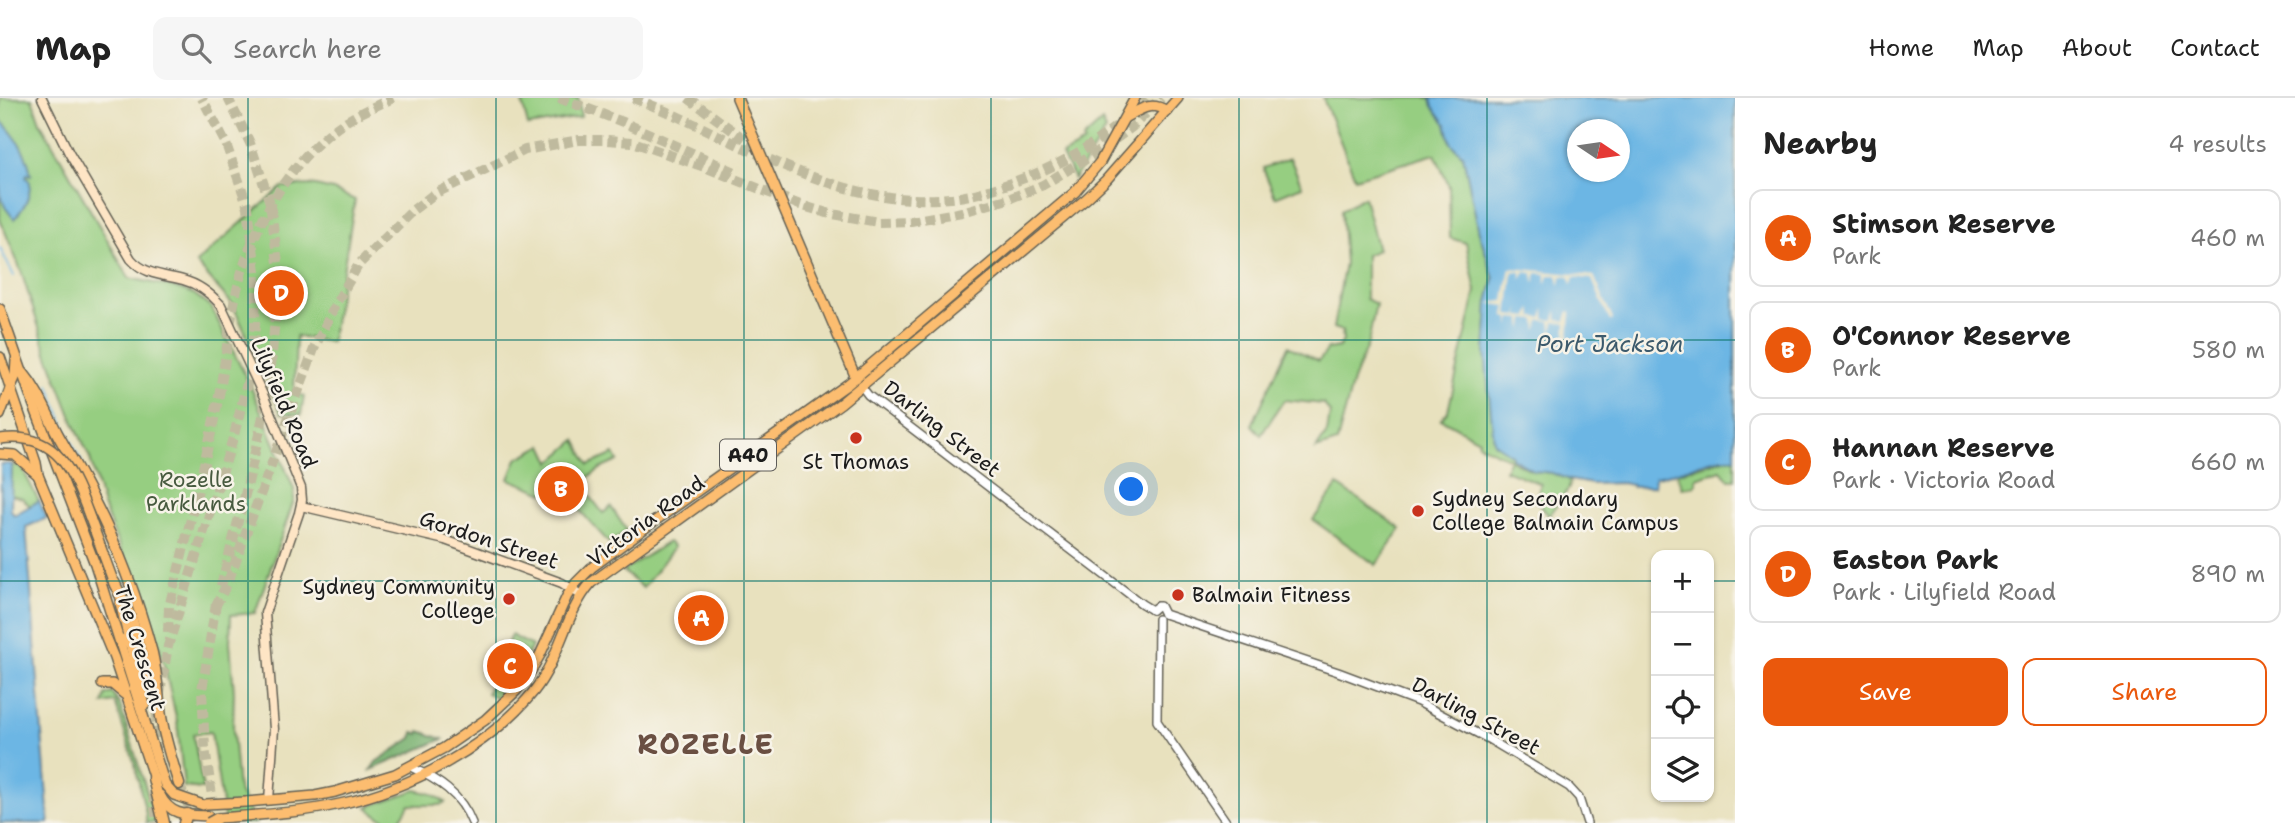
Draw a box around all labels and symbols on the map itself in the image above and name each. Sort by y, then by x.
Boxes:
north arrow [1567,119,1630,182]
pin: D [258,267,304,319]
water label: Port Jackson [1537,329,1683,359]
street label: Lilyfield Road [244,333,324,473]
street label: Darling Street [878,374,1006,484]
marker: St Thomas [848,430,864,446]
road number: A40 [720,440,776,470]
place label: St Thomas [803,448,909,476]
pin: B [538,463,584,515]
park label: Rozelle Parklands [146,466,246,518]
street label: Victoria Road [582,469,710,573]
your location [1114,472,1148,506]
place label: Sydney Secondary College Balmain Campus [1432,485,1679,537]
marker: Sydney Secondary College Balmain Campus [1410,503,1426,519]
street label: Gordon Street [416,504,562,576]
place label: Sydney Community College [302,573,495,625]
place label: Balmain Fitness [1192,581,1351,609]
street label: The Crescent [108,582,172,714]
marker: Balmain Fitness [1170,587,1186,603]
marker: Sydney Community College [501,591,517,607]
pin: A [678,592,724,644]
pin: C [487,640,533,692]
street label: Darling Street [1407,670,1545,762]
district label: ROZELLE [637,725,775,763]

